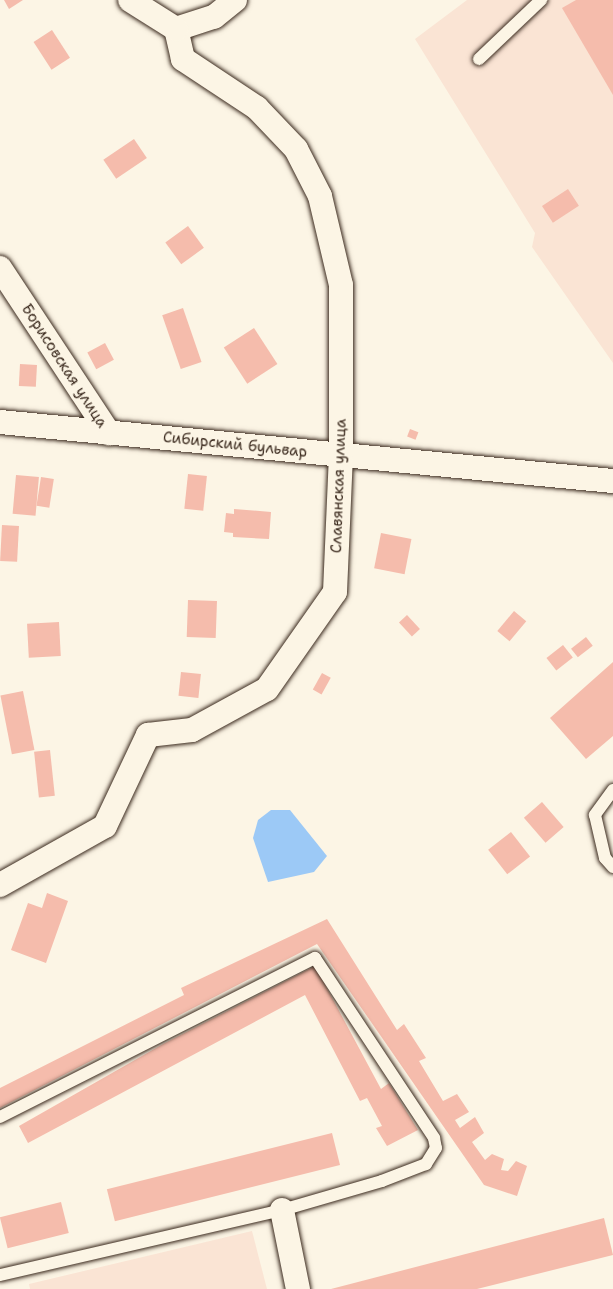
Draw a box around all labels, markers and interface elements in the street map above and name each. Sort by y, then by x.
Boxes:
street label: Борисовская улица [17,301,111,431]
street label: Славянская улица [328,418,350,554]
street label: Сибирский бульвар [162,428,308,462]

